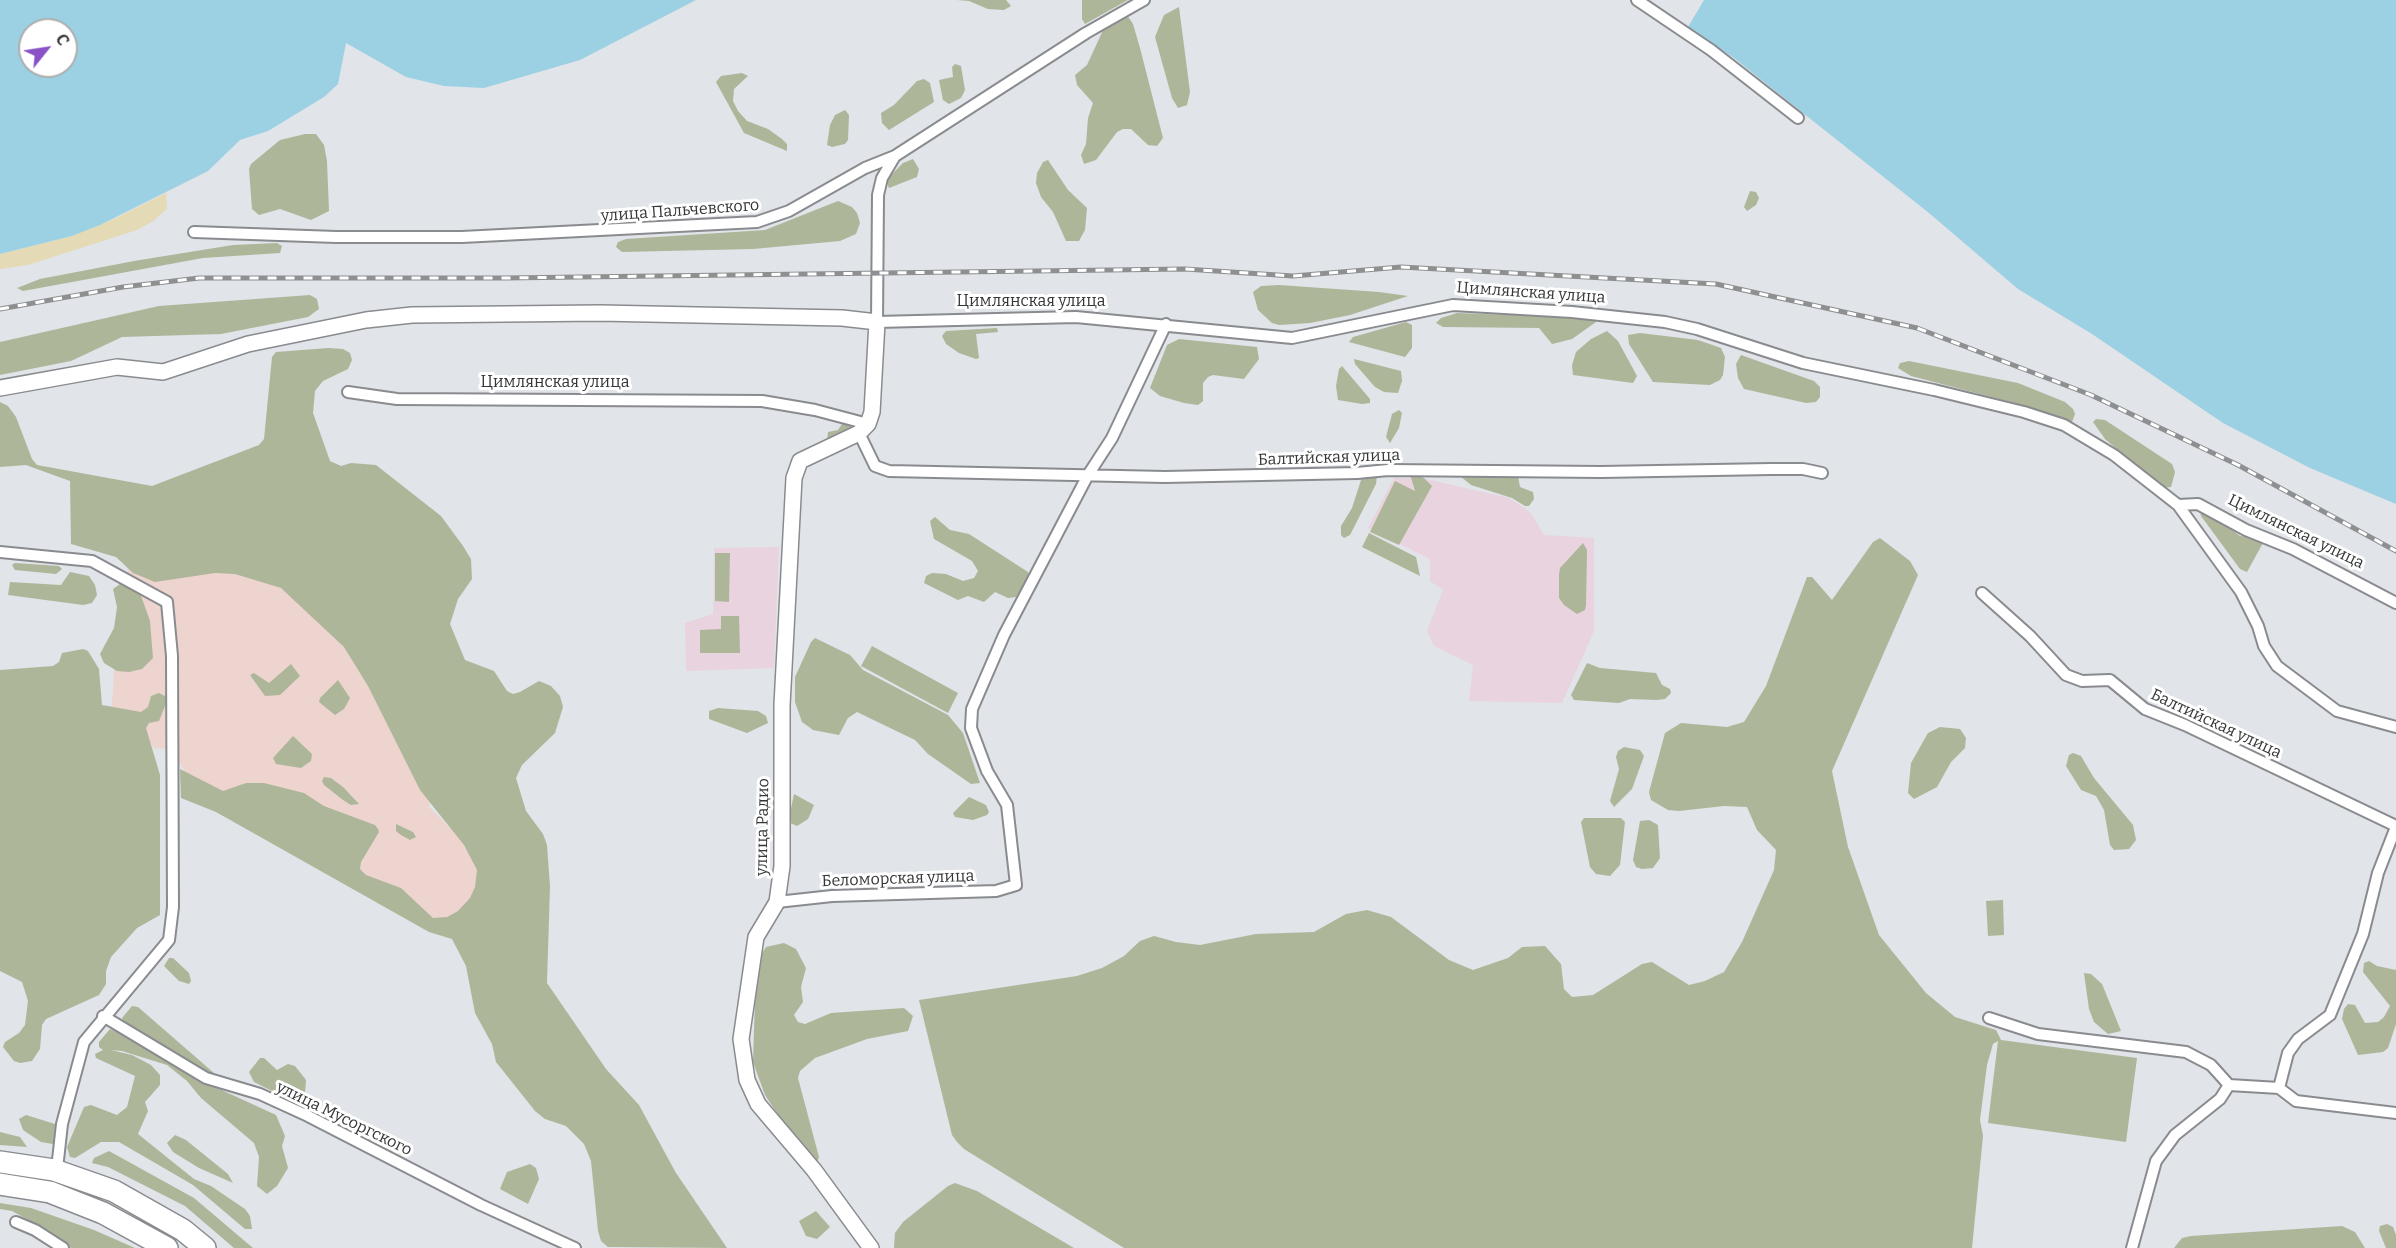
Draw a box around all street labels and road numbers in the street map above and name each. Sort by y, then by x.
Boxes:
street label: улица Пальчевского [600,196,760,226]
street label: Цимлянская улица [1456,278,1606,308]
street label: Цимлянская улица [957,292,1105,312]
street label: Цимлянская улица [481,373,629,393]
street label: Балтийская улица [1258,446,1400,470]
street label: Цимлянская улица [2225,491,2367,573]
street label: Балтийская улица [2148,685,2284,763]
street label: улица Радио [753,778,773,876]
street label: Беломорская улица [821,867,975,891]
street label: улица Мусоргского [273,1078,415,1160]

